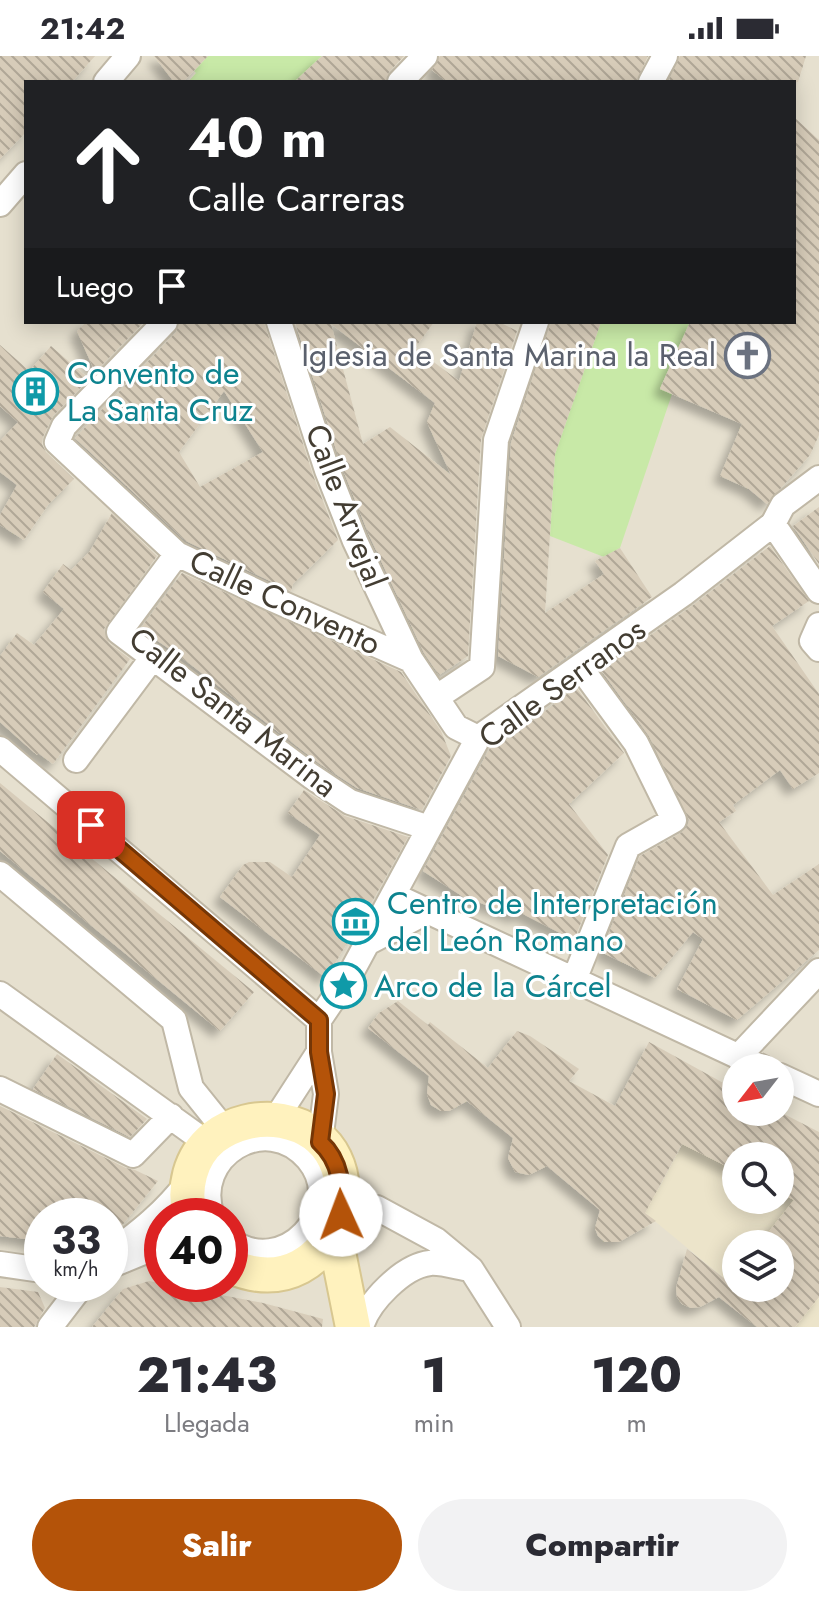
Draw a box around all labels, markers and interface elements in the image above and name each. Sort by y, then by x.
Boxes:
text: 21:42 [40,7,125,50]
text: 40 m [188,97,327,178]
icon: ahead [56,112,160,216]
text: Calle Carreras [188,172,405,224]
icon: arrive [150,264,194,308]
text: Luego [56,265,134,308]
church icon: Iglesia de Santa Marina la Real [723,331,771,379]
place label: Iglesia de Santa Marina la Real [301,332,716,378]
place label: Convento de La Santa Cruz [67,350,253,433]
building icon: Convento de La Santa Cruz [12,367,60,415]
street label: Calle Arvejal [294,417,398,595]
street label: Calle Convento [182,538,388,666]
street label: Calle Serranos [469,607,655,759]
street label: Calle Santa Marina [119,616,347,808]
pin [57,791,125,859]
icon: arrive [69,803,113,847]
place label: Centro de Interpretación del León Romano [387,880,718,963]
museum icon: Centro de Interpretación del León Romano [332,897,380,945]
place icon: Arco de la Cárcel [319,962,367,1010]
place label: Arco de la Cárcel [374,963,612,1009]
north arrow [722,1054,794,1126]
map controls [722,1054,794,1302]
button: search [722,1142,794,1214]
position arrow [299,1173,383,1257]
speed limit sign: 40 [144,1198,248,1302]
text: 33 [51,1211,101,1269]
button: layers [722,1230,794,1302]
text: km/h [53,1255,99,1284]
text: 21:43 [137,1341,277,1410]
text: 1 [421,1341,447,1410]
text: 120 [591,1341,682,1410]
text: Llegada [164,1404,250,1442]
text: min [414,1404,454,1442]
text: m [627,1404,647,1442]
button: Salir [32,1499,402,1591]
button: Compartir [418,1499,787,1591]

